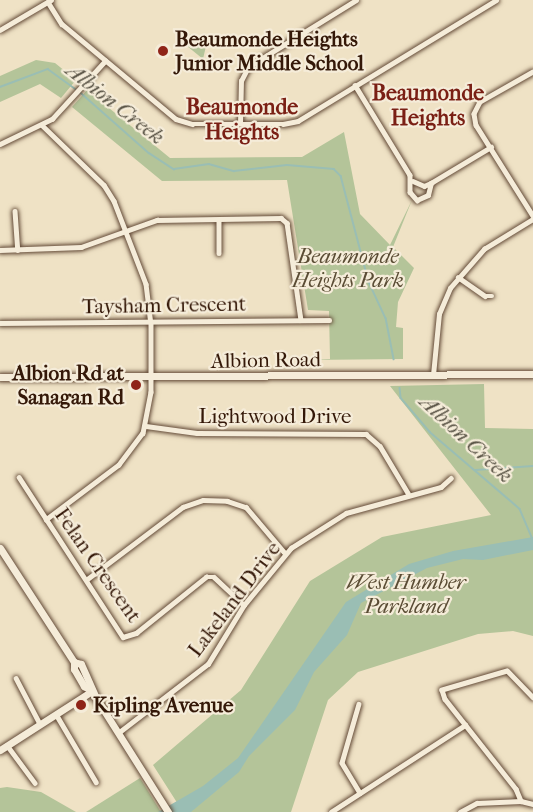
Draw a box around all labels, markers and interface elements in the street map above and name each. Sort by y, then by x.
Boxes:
place label: Beaumonde Heights Junior Middle School [175,26,364,76]
marker: Beaumonde Heights Junior Middle School [156,44,170,58]
water label: Albion Creek [61,57,169,151]
district label: Beaumonde Heights [372,80,484,132]
district label: Beaumonde Heights [186,94,298,146]
park label: Beaumonde Heights Park [292,243,404,293]
street label: Taysham Crescent [82,291,246,319]
street label: Albion Road [211,346,321,374]
place label: Albion Rd at Sanagan Rd [12,360,124,410]
marker: Albion Rd at Sanagan Rd [129,378,143,392]
water label: Albion Creek [414,389,518,489]
street label: Lightwood Drive [199,403,351,429]
street label: Felan Crescent [49,503,147,627]
street label: Lakeland Drive [182,536,286,662]
park label: West Humber Parkland [346,569,466,619]
place label: Kipling Avenue [93,692,233,718]
marker: Kipling Avenue [74,698,88,712]

